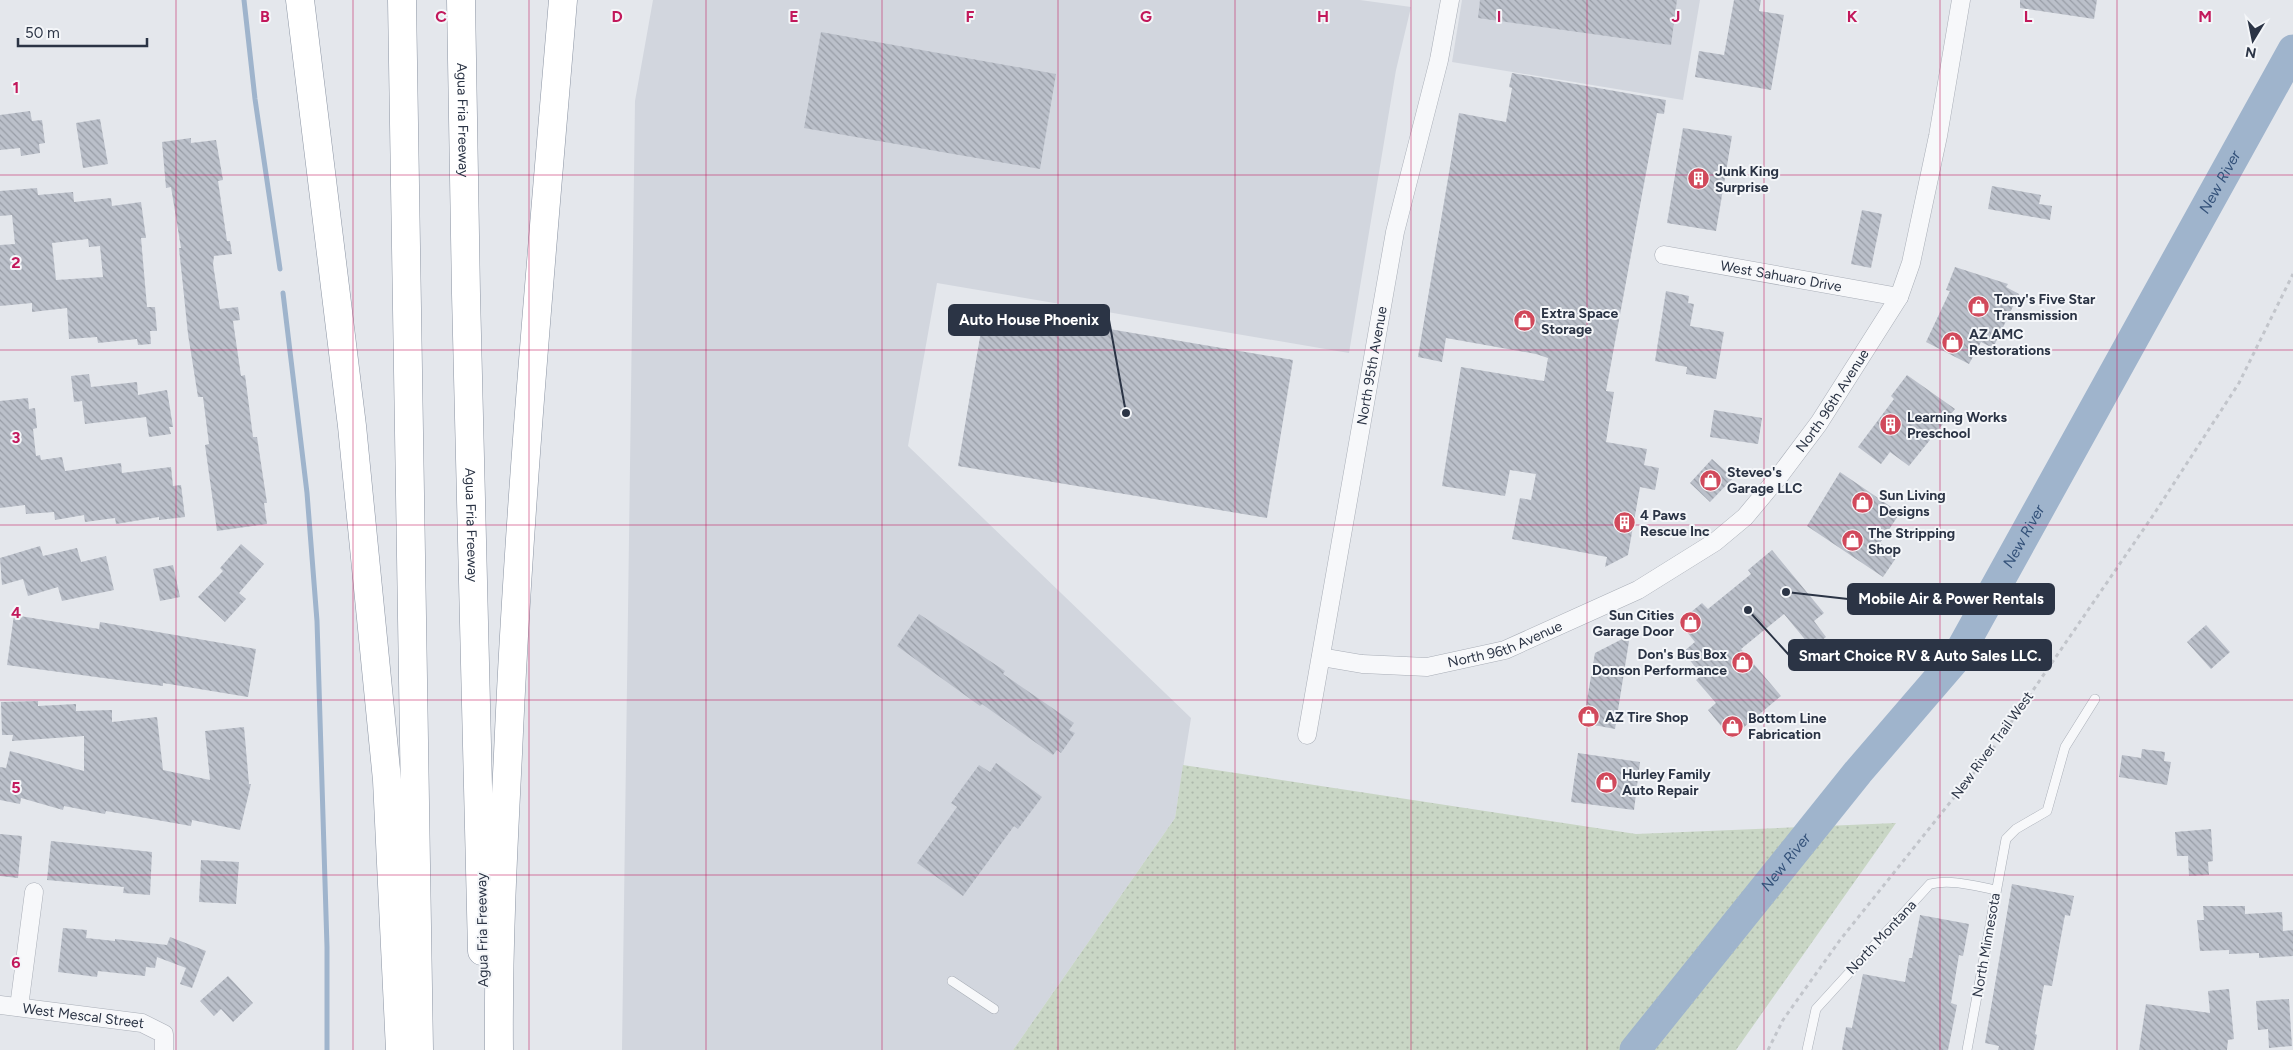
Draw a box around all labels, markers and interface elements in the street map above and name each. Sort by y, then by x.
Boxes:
text: B [260,7,270,26]
text: C [435,7,447,26]
text: D [611,7,623,26]
text: E [789,7,799,26]
text: F [966,7,975,26]
text: G [1140,7,1152,26]
text: H [1317,7,1329,26]
text: I [1497,7,1501,26]
text: J [1672,7,1680,26]
text: K [1847,7,1858,26]
text: L [2024,7,2033,26]
text: M [2198,7,2212,26]
scale bar [18,15,146,47]
north arrow [2228,15,2278,65]
text: 50 m [25,24,60,42]
text: N [2244,43,2258,62]
street label: Agua Fria Freeway [453,63,472,178]
text: 1 [13,78,19,97]
water label: New River [2195,147,2245,217]
place label: Junk King Surprise [1715,163,1779,196]
building icon: Junk King Surprise [1687,167,1711,191]
text: 2 [11,253,21,272]
street label: West Sahuaro Drive [1719,257,1843,296]
place label: Tony's Five Star Transmission [1994,291,2096,324]
shop icon: Tony's Five Star Transmission [1966,295,1990,319]
callout: Auto House Phoenix [949,305,1109,335]
street label: North 95th Avenue [1353,305,1391,426]
place label: Extra Space Storage [1541,305,1618,338]
shop icon: Extra Space Storage [1513,309,1537,333]
text: Auto House Phoenix [959,311,1099,329]
place label: AZ AMC Restorations [1969,326,2051,359]
shop icon: AZ AMC Restorations [1941,330,1965,354]
street label: North 96th Avenue [1792,346,1873,456]
place label: Learning Works Preschool [1907,409,2008,442]
building icon: Learning Works Preschool [1879,413,1903,437]
text: 3 [12,428,21,447]
place label: Steveo's Garage LLC [1727,464,1802,497]
street label: Agua Fria Freeway [461,467,481,583]
shop icon: Steveo's Garage LLC [1699,468,1723,492]
place label: Sun Living Designs [1879,487,1946,520]
shop icon: Sun Living Designs [1851,491,1875,515]
water label: New River [1999,501,2049,571]
place label: 4 Paws Rescue Inc [1640,507,1710,540]
building icon: 4 Paws Rescue Inc [1612,511,1636,535]
place label: The Stripping Shop [1868,525,1955,558]
shop icon: The Stripping Shop [1840,529,1864,553]
callout: Mobile Air & Power Rentals [1848,584,2054,614]
text: Mobile Air & Power Rentals [1858,590,2044,608]
text: 4 [11,603,21,622]
place label: Sun Cities Garage Door [1592,607,1675,640]
shop icon: Sun Cities Garage Door [1678,611,1702,635]
street label: North 96th Avenue [1446,617,1565,671]
callout: Smart Choice RV & Auto Sales LLC. [1789,640,2051,670]
place label: Don's Bus Box Donson Performance [1592,646,1727,679]
text: Smart Choice RV & Auto Sales LLC. [1799,647,2042,665]
shop icon: Don's Bus Box Donson Performance [1731,650,1755,674]
street label: New River Trail West [1948,688,2037,802]
shop icon: AZ Tire Shop [1577,705,1601,729]
place label: AZ Tire Shop [1605,709,1688,726]
place label: Bottom Line Fabrication [1748,710,1827,743]
shop icon: Bottom Line Fabrication [1720,714,1744,738]
place label: Hurley Family Auto Repair [1622,766,1711,799]
shop icon: Hurley Family Auto Repair [1594,770,1618,794]
text: 5 [11,778,21,797]
water label: New River [1757,829,1815,895]
street label: Agua Fria Freeway [473,872,492,987]
street label: North Minnesota [1969,892,2004,999]
street label: North Montana [1843,897,1920,978]
text: 6 [11,953,21,972]
street label: West Mescal Street [21,1000,145,1032]

